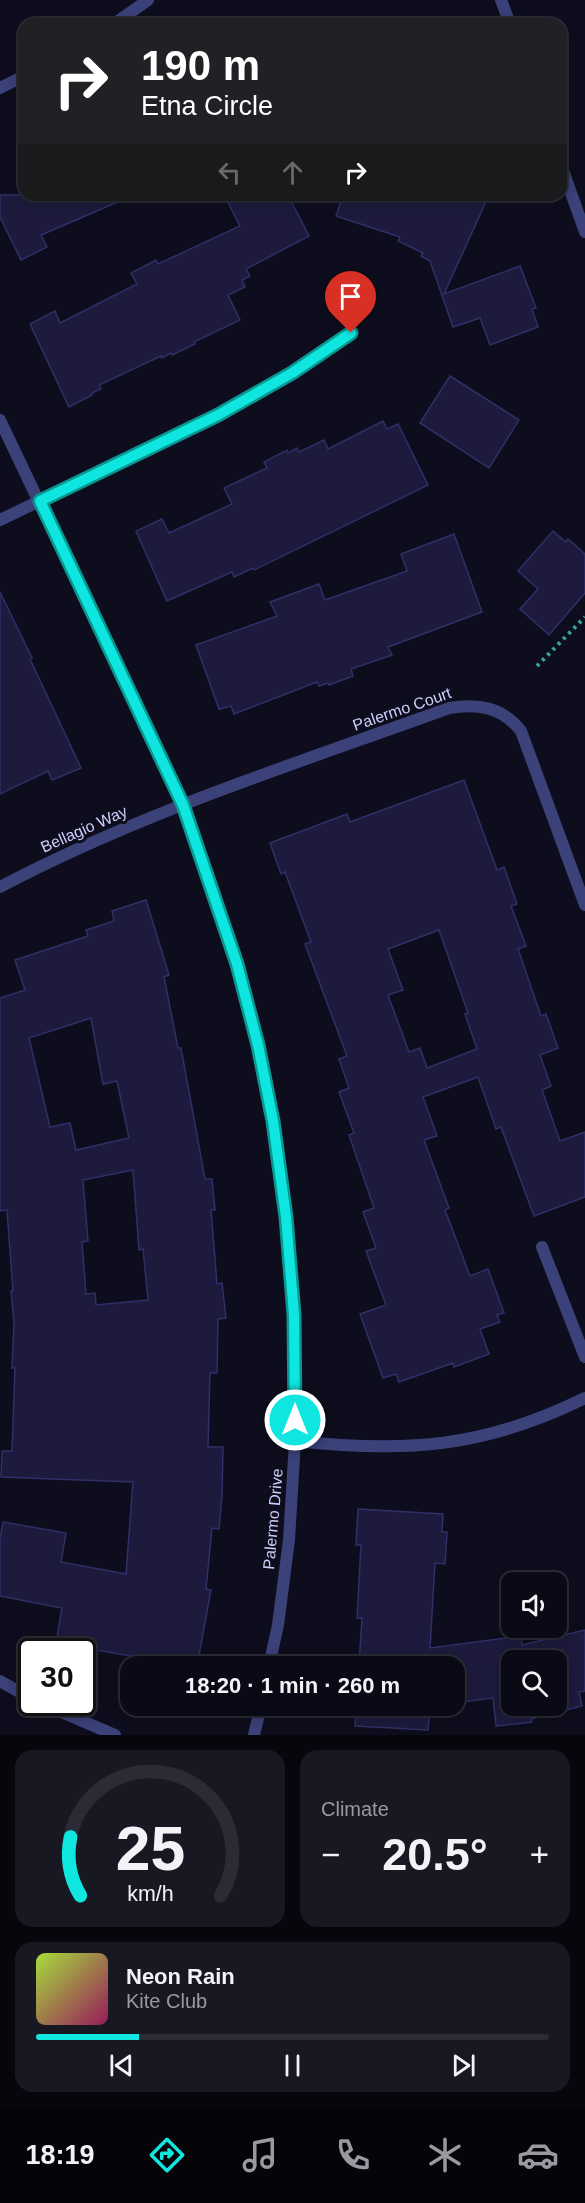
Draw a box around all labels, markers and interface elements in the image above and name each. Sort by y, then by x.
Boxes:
icon: right [42,42,120,120]
text: 190 m [141,42,260,89]
text: Etna Circle [141,91,273,121]
icon: left [213,156,246,189]
icon: ahead [276,156,309,189]
icon: right [339,156,372,189]
pin [325,271,376,333]
icon: arrive [334,280,367,313]
street label: Palermo Court [350,684,454,734]
street label: Bellagio Way [38,802,130,856]
position arrow [263,1388,327,1452]
street label: Palermo Drive [260,1468,286,1570]
map controls [501,1572,567,1716]
button: sound [501,1572,567,1638]
speed limit sign: 30 [18,1638,96,1716]
button: search [501,1650,567,1716]
text: 18:20 · 1 min · 260 m [185,1673,400,1698]
text: Climate [321,1798,389,1820]
text: 25 [115,1814,185,1883]
text: 20.5° [382,1829,488,1880]
text: − [321,1836,340,1873]
text: + [530,1836,549,1873]
text: km/h [127,1882,173,1906]
text: Neon Rain [126,1964,235,1989]
text: Kite Club [126,1990,207,2012]
icon: previous [105,2049,138,2082]
icon: pause [276,2049,309,2082]
icon: next [447,2049,480,2082]
icon: directions [146,2134,188,2176]
icon: music [239,2134,281,2176]
icon: phone [332,2134,374,2176]
icon: climate [424,2134,466,2176]
icon: car [517,2134,559,2176]
text: 18:19 [25,2140,95,2170]

